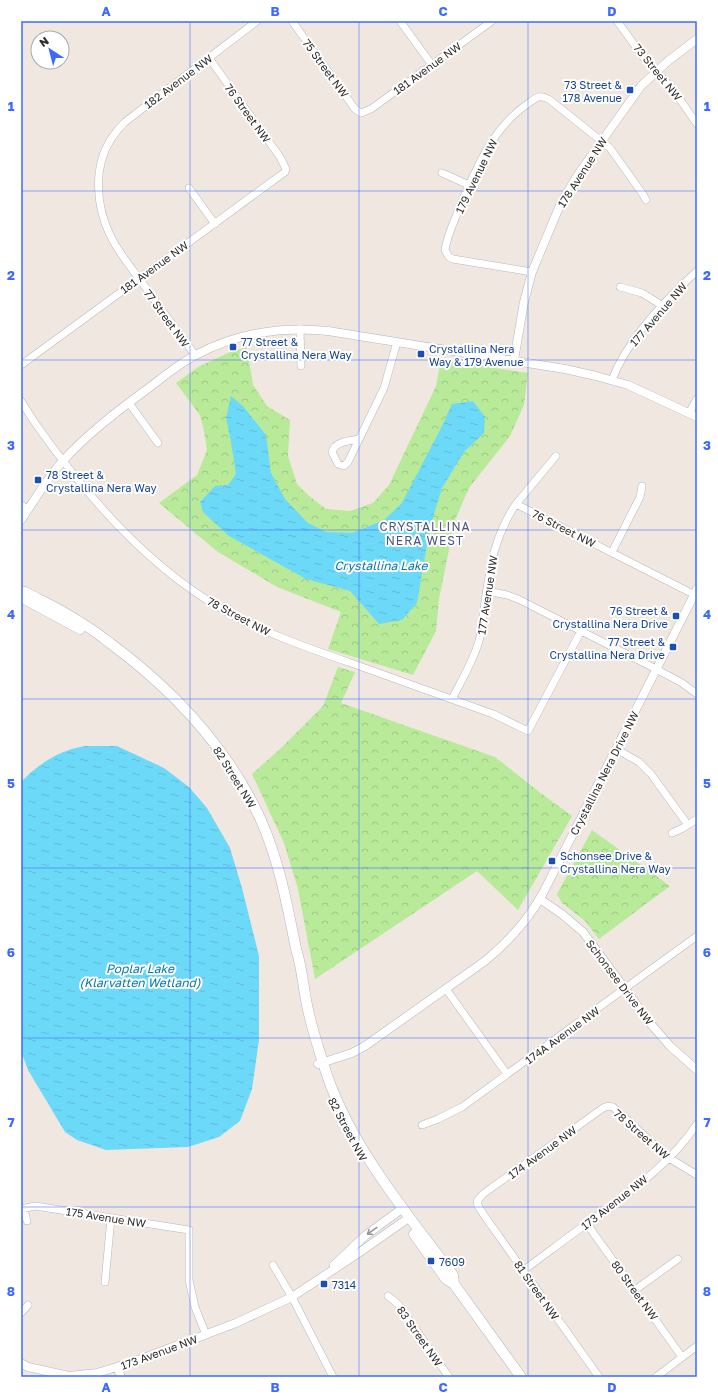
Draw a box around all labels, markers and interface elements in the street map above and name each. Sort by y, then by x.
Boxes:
text: A [101,3,111,19]
text: B [270,3,280,19]
text: C [438,3,448,19]
text: D [607,3,617,19]
north arrow [30,30,70,70]
text: N [37,34,51,49]
street label: 75 Street NW [300,36,352,100]
street label: 181 Avenue NW [391,39,464,97]
street label: 73 Street NW [631,41,685,103]
street label: 182 Avenue NW [141,51,215,111]
place label: 73 Street & 178 Avenue [563,78,623,104]
street label: 76 Street NW [222,81,274,145]
marker: 73 Street & 178 Avenue [625,85,635,95]
text: 1 [8,98,15,114]
text: 1 [704,98,711,114]
street label: 178 Avenue NW [554,134,610,210]
street label: 179 Avenue NW [452,136,500,215]
street label: 181 Avenue NW [118,238,191,296]
text: 2 [7,267,15,283]
text: 2 [703,267,711,283]
street label: 177 Avenue NW [627,279,690,349]
street label: 77 Street NW [142,286,193,350]
place label: 77 Street & Crystallina Nera Way [241,335,352,361]
marker: 77 Street & Crystallina Nera Way [228,342,238,352]
place label: Crystallina Nera Way & 179 Avenue [429,342,524,368]
marker: Crystallina Nera Way & 179 Avenue [416,349,426,359]
text: 3 [7,437,15,453]
text: 3 [703,437,711,453]
place label: 78 Street & Crystallina Nera Way [46,468,157,494]
marker: 78 Street & Crystallina Nera Way [33,475,43,485]
street label: 76 Street NW [530,506,598,550]
district label: CRYSTALLINA NERA WEST [379,519,471,548]
street label: 177 Avenue NW [474,554,500,636]
water label: Crystallina Lake [334,558,429,573]
street label: 78 Street NW [205,594,273,638]
place label: 76 Street & Crystallina Nera Drive [552,604,669,630]
text: 4 [7,606,15,622]
text: 4 [703,606,711,622]
marker: 76 Street & Crystallina Nera Drive [671,611,681,621]
place label: 77 Street & Crystallina Nera Drive [549,635,666,661]
marker: 77 Street & Crystallina Nera Drive [668,642,678,652]
street label: Crystallina Nera Drive NW [567,709,641,837]
street label: 82 Street NW [211,744,259,811]
text: 5 [7,775,15,791]
text: 5 [703,775,711,791]
place label: Schonsee Drive & Crystallina Nera Way [560,849,671,875]
marker: Schonsee Drive & Crystallina Nera Way [547,856,557,866]
street label: Schonsee Drive NW [584,937,657,1028]
text: 6 [7,944,15,960]
text: 6 [703,944,711,960]
water label: Poplar Lake (Klarvatten Wetland) [80,961,201,990]
street label: 174A Avenue NW [522,1003,602,1066]
street label: 82 Street NW [326,1095,370,1163]
street label: 78 Street NW [611,1106,673,1162]
text: 7 [7,1114,15,1130]
text: 7 [703,1114,711,1130]
street label: 174 Avenue NW [505,1123,579,1181]
street label: 173 Avenue NW [578,1172,650,1232]
street label: 175 Avenue NW [65,1204,147,1230]
one-way arrow [366,1226,377,1235]
place label: 7609 [439,1255,465,1268]
marker: 7609 [426,1256,436,1266]
street label: 81 Street NW [512,1258,562,1322]
street label: 80 Street NW [609,1258,661,1323]
place label: 7314 [332,1278,357,1291]
marker: 7314 [319,1279,329,1289]
text: 8 [7,1283,15,1299]
text: 8 [703,1283,711,1299]
street label: 83 Street NW [395,1304,446,1369]
street label: 173 Avenue NW [119,1332,200,1372]
text: A [101,1379,111,1395]
text: B [270,1379,280,1395]
text: C [438,1379,448,1395]
text: D [607,1379,617,1395]

